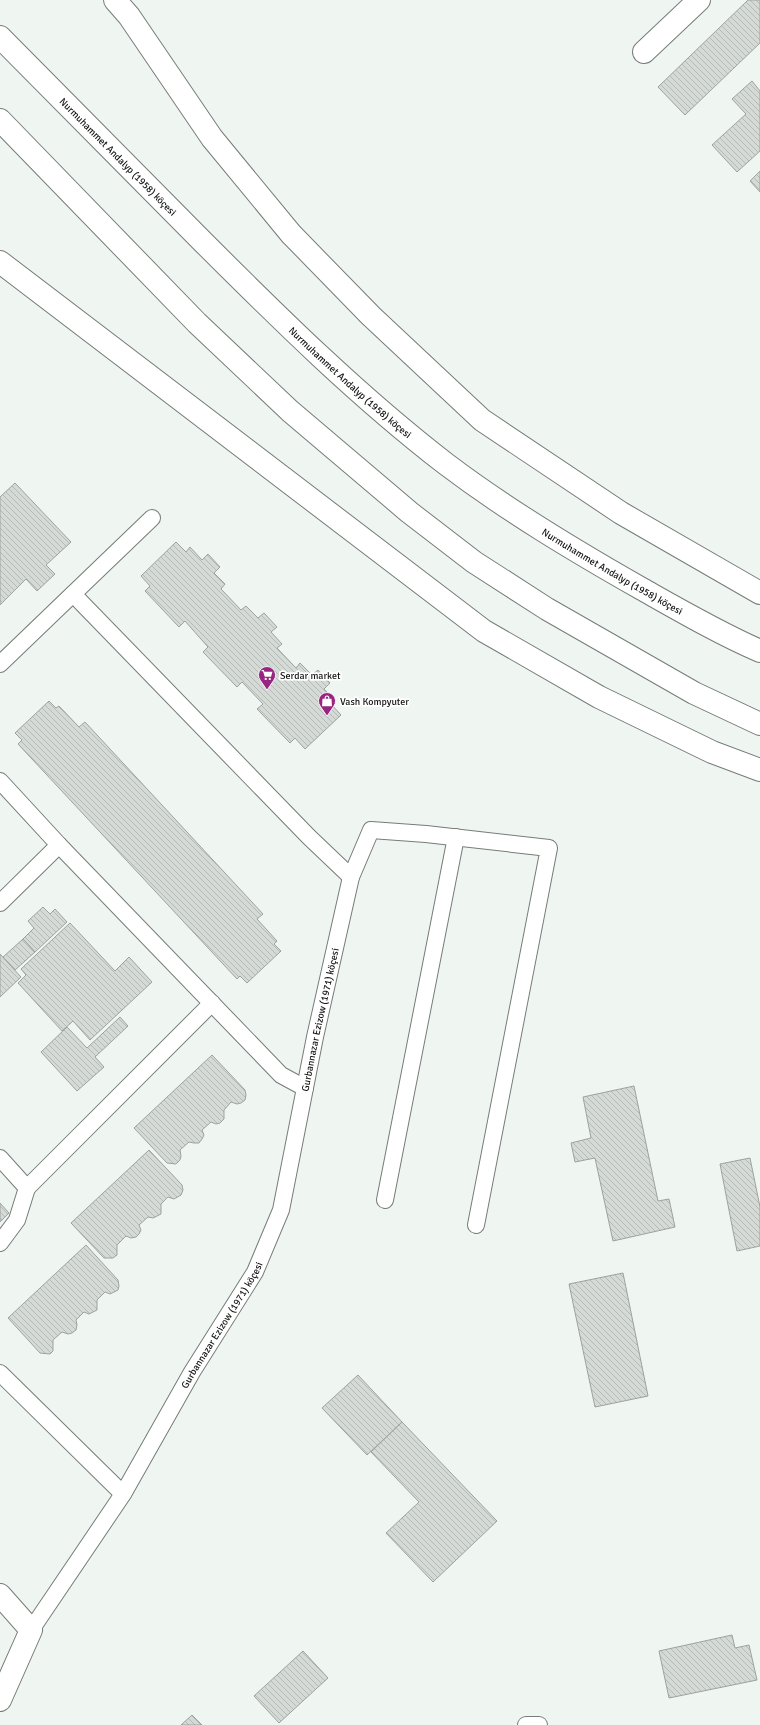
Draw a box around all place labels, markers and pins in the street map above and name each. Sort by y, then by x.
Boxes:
supermarket icon: Serdar market [257,665,277,690]
place label: Serdar market [280,670,341,682]
shop icon: Vash Kompyuter [317,691,337,716]
place label: Vash Kompyuter [340,696,409,708]

